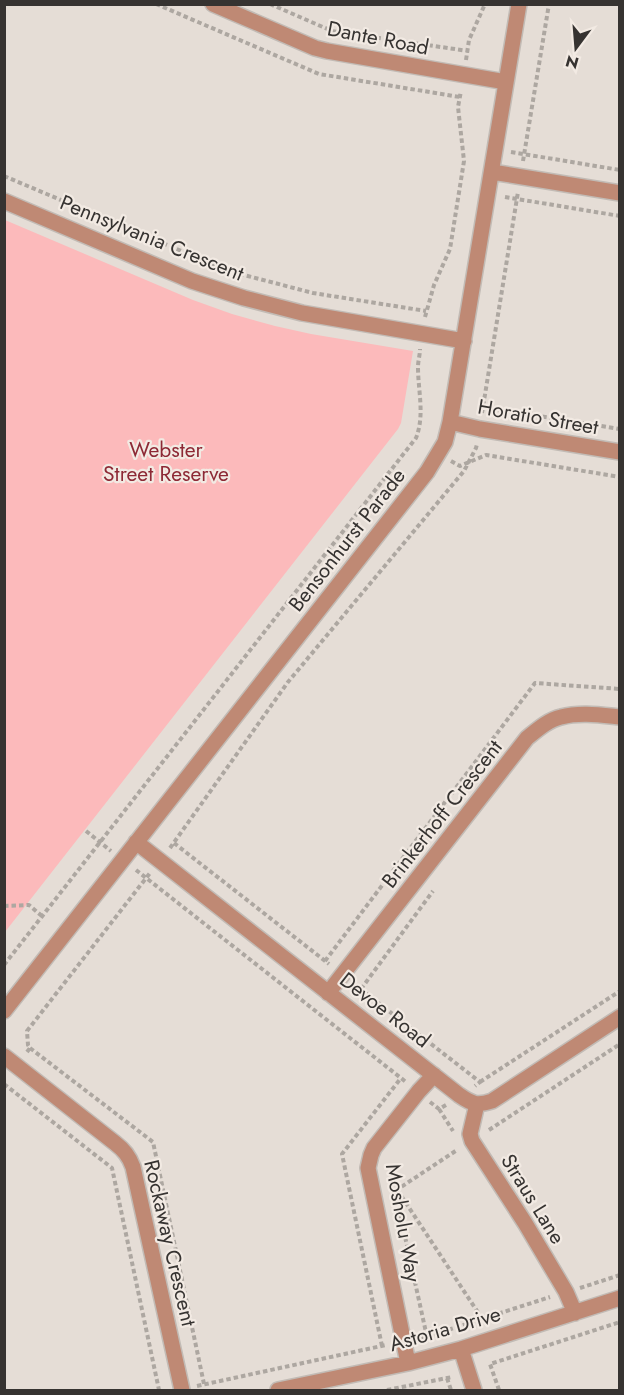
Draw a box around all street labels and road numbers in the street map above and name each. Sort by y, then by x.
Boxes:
street label: Dante Road [325,13,431,63]
street label: Pennsylvania Crescent [56,187,248,289]
street label: Horatio Street [475,392,601,442]
street label: Bensonhurst Parade [281,462,413,618]
street label: Brinkerhoff Crescent [375,734,509,894]
street label: Devoe Road [333,965,437,1055]
street label: Straus Lane [494,1148,573,1250]
street label: Rockaway Crescent [136,1157,204,1329]
street label: Mosholu Way [378,1162,428,1285]
street label: Astoria Drive [386,1299,504,1359]

